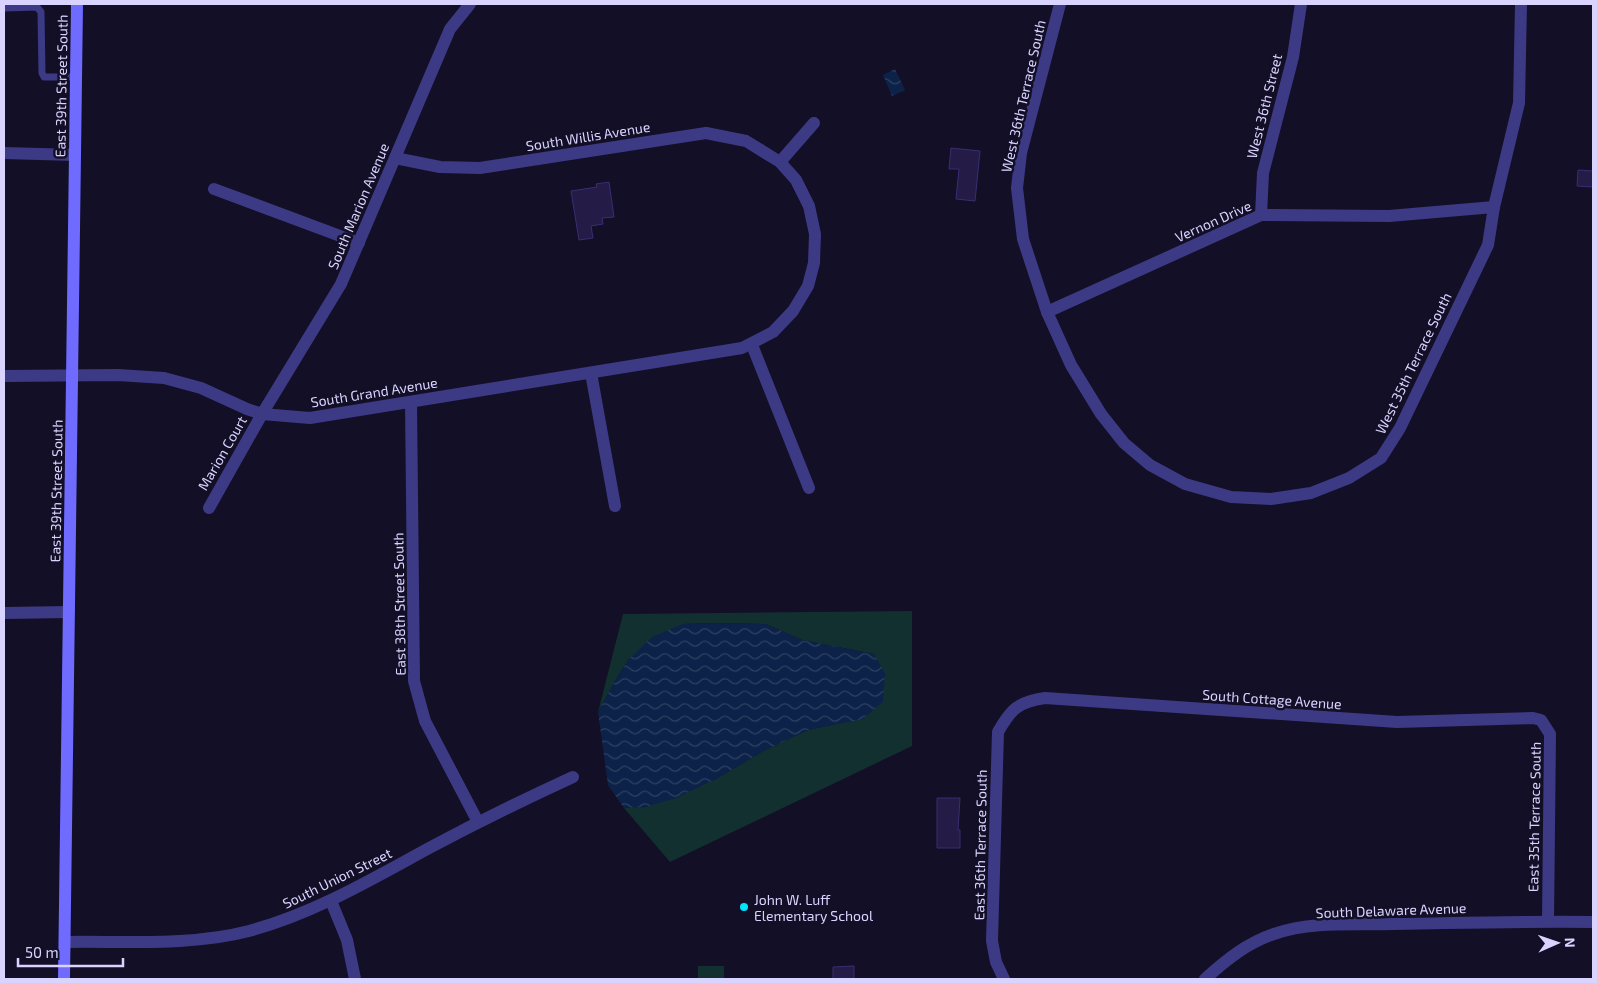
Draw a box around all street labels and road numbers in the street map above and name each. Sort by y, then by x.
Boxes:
street label: East 39th Street South [51,14,71,158]
street label: West 36th Terrace South [997,18,1049,174]
street label: West 36th Street [1243,52,1285,160]
street label: South Willis Avenue [525,118,651,154]
street label: South Marion Avenue [324,140,392,272]
street label: Vernon Drive [1172,197,1254,245]
street label: West 35th Terrace South [1371,289,1455,437]
street label: South Grand Avenue [309,374,439,410]
street label: Marion Court [194,413,250,493]
street label: East 39th Street South [46,419,66,563]
street label: East 38th Street South [389,532,409,676]
street label: South Cottage Avenue [1202,686,1342,712]
street label: East 35th Terrace South [1524,742,1544,892]
street label: East 36th Terrace South [970,769,990,921]
street label: South Union Street [280,844,394,912]
street label: South Delaware Avenue [1315,899,1467,921]

